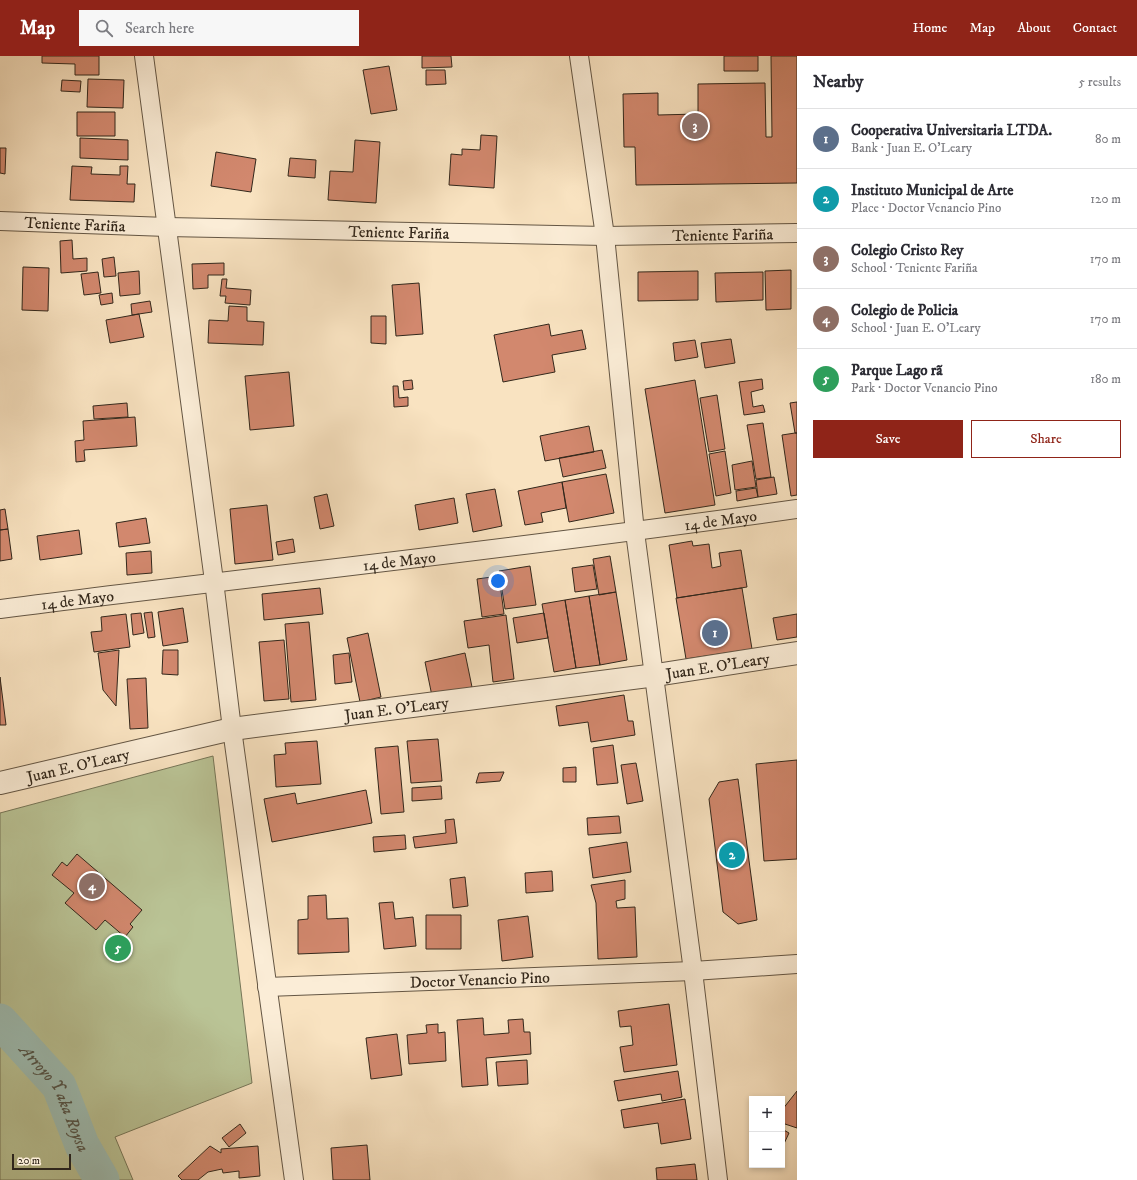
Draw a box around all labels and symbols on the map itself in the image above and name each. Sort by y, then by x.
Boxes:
pin: 3 [682,111,708,141]
street label: Teniente Fariña [24,213,126,237]
street label: Teniente Fariña [348,222,450,244]
street label: Teniente Fariña [672,224,774,246]
street label: 14 de Mayo [683,506,758,536]
street label: 14 de Mayo [362,547,437,576]
your location [488,571,508,591]
street label: 14 de Mayo [40,586,115,615]
pin: 1 [702,618,728,648]
street label: Juan E. O'Leary [662,648,772,685]
street label: Juan E. O'Leary [341,692,450,726]
street label: Juan E. O'Leary [23,744,132,788]
pin: 2 [719,840,745,870]
pin: 4 [79,871,105,901]
pin: 5 [105,933,131,963]
street label: Doctor Venancio Pino [410,967,550,993]
water label: Arroyo Y aka Roysa [13,1038,94,1156]
scale bar [12,1152,71,1171]

